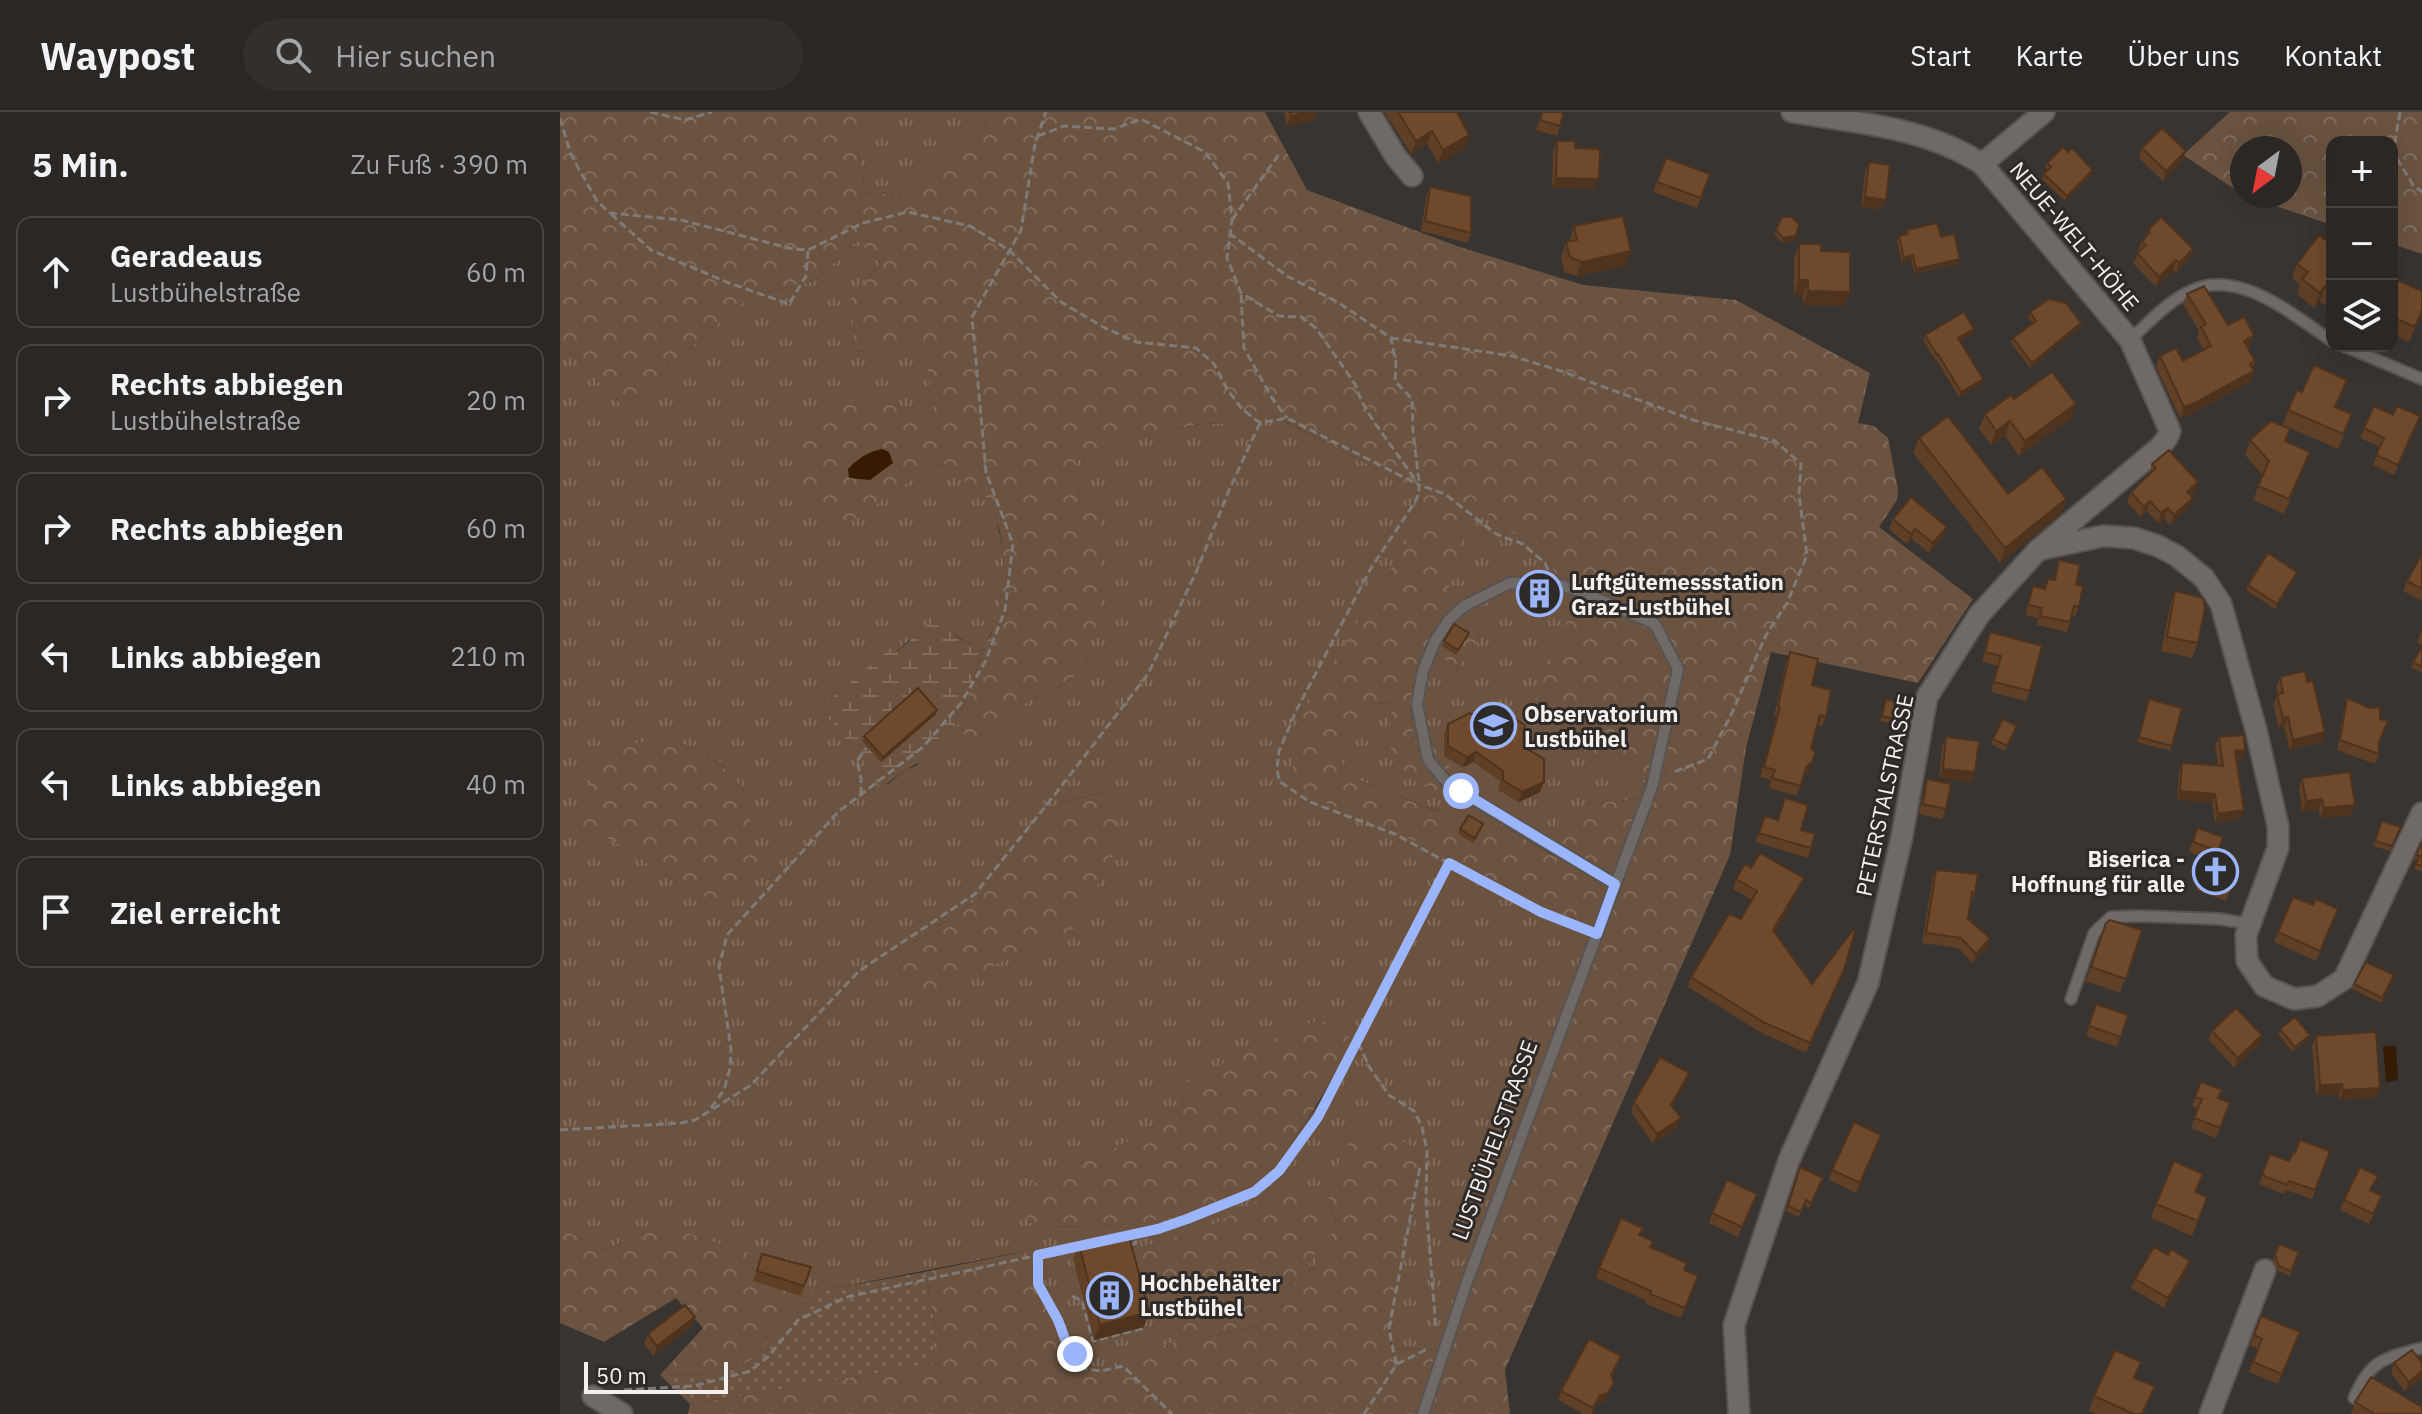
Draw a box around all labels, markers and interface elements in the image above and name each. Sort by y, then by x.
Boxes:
search box [243,19,803,91]
text: Waypost [40,31,195,80]
icon: search [271,33,315,77]
text: Hier suchen [335,36,496,75]
text: Start [1910,37,1972,74]
text: Karte [2016,37,2083,74]
text: Über uns [2127,37,2240,74]
text: Kontakt [2284,37,2382,74]
north arrow [2230,136,2302,208]
map controls [2326,136,2398,352]
button: + [2326,136,2398,208]
text: 5 Min. [32,142,129,186]
text: Zu Fuß · 390 m [350,147,528,181]
street label: NEUE-WELT-HÖHE [2004,155,2146,317]
button: − [2326,208,2398,280]
text: Geradeaus [110,236,262,275]
icon: ahead [34,250,78,294]
text: 60 m [466,255,526,289]
text: Lustbühelstraße [110,275,301,309]
button: layers [2326,280,2398,352]
text: Rechts abbiegen [110,364,344,403]
icon: right [34,378,78,422]
text: 20 m [466,383,526,417]
text: Lustbühelstraße [110,403,301,437]
icon: right [34,506,78,550]
text: Rechts abbiegen [110,509,344,548]
text: 60 m [466,511,526,545]
place label: Luftgütemessstation Graz-Lustbühel [1571,567,1784,621]
building icon: Luftgütemessstation Graz-Lustbühel [1516,570,1564,618]
icon: left [34,634,78,678]
text: Links abbiegen [110,637,322,676]
text: 210 m [450,639,526,673]
street label: PETERSTALSTRASSE [1848,691,1920,899]
place label: Observatorium Lustbühel [1524,699,1678,753]
school or university icon: Observatorium Lustbühel [1469,702,1517,750]
icon: left [34,762,78,806]
text: Links abbiegen [110,765,322,804]
text: 40 m [466,767,526,801]
route start [1443,773,1479,809]
place label: Biserica - Hoffnung für alle [2011,844,2185,898]
church icon: Biserica - Hoffnung für alle [2192,847,2240,895]
icon: arrive [34,890,78,934]
text: Ziel erreicht [110,893,281,932]
street label: LUSTBÜHELSTRASSE [1444,1036,1544,1244]
place label: Hochbehälter Lustbühel [1140,1268,1280,1322]
building icon: Hochbehälter Lustbühel [1085,1271,1133,1319]
route end [1057,1336,1093,1372]
scale bar [584,1358,728,1394]
text: 50 m [596,1361,647,1390]

